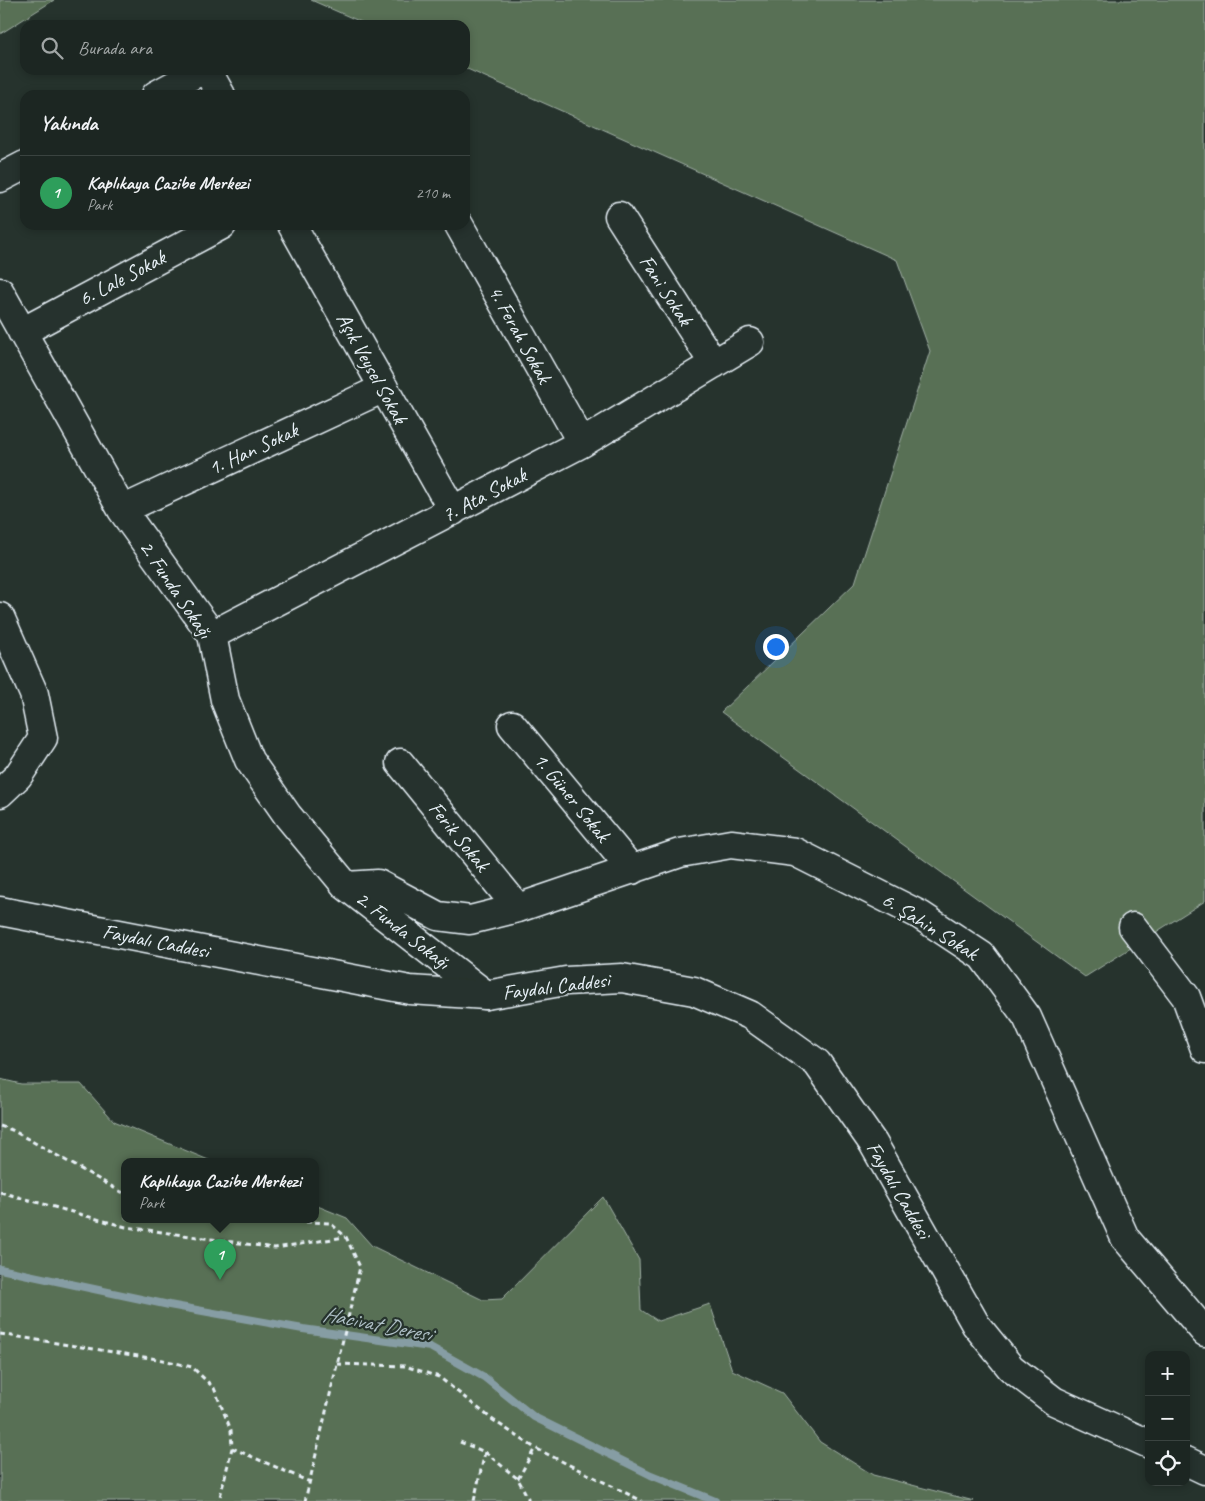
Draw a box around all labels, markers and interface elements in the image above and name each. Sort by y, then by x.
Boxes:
search box [20,20,470,75]
icon: search [38,34,66,62]
text: Burada ara [78,36,152,60]
text: Yakında [40,110,98,136]
text: Kaplıkaya Cazibe Merkezi [87,171,249,195]
text: 1 [52,183,60,203]
text: 210 m [416,183,450,203]
text: Park [87,195,112,215]
street label: 6. Lale Sokak [74,244,171,312]
street label: Fani Sokak [634,250,699,331]
street label: 4. Ferah Sokak [483,281,559,389]
street label: Aşık Veysel Sokak [331,308,414,429]
street label: 1. Han Sokak [204,416,303,481]
street label: 7. Ata Sokak [437,461,532,528]
street label: 2. Funda Sokağı [134,535,219,644]
your location [763,634,789,660]
street label: 1. Güner Sokak [528,747,617,849]
street label: Ferik Sokak [423,796,497,878]
street label: 2. Funda Sokağı [351,885,456,976]
street label: 6. Şahin Sokak [877,886,985,967]
street label: Faydalı Caddesi [101,918,214,965]
street label: Faydalı Caddesi [501,966,614,1005]
street label: Faydalı Caddesi [861,1137,939,1246]
popup [121,1158,319,1223]
text: Kaplıkaya Cazibe Merkezi [139,1169,301,1193]
text: Park [139,1193,164,1213]
pin: 1 [204,1239,236,1280]
water label: Hacivat Deresi [320,1300,439,1349]
map controls [1145,1351,1190,1486]
button: + [1145,1351,1190,1396]
button: − [1145,1396,1190,1441]
button: locate [1145,1441,1190,1486]

